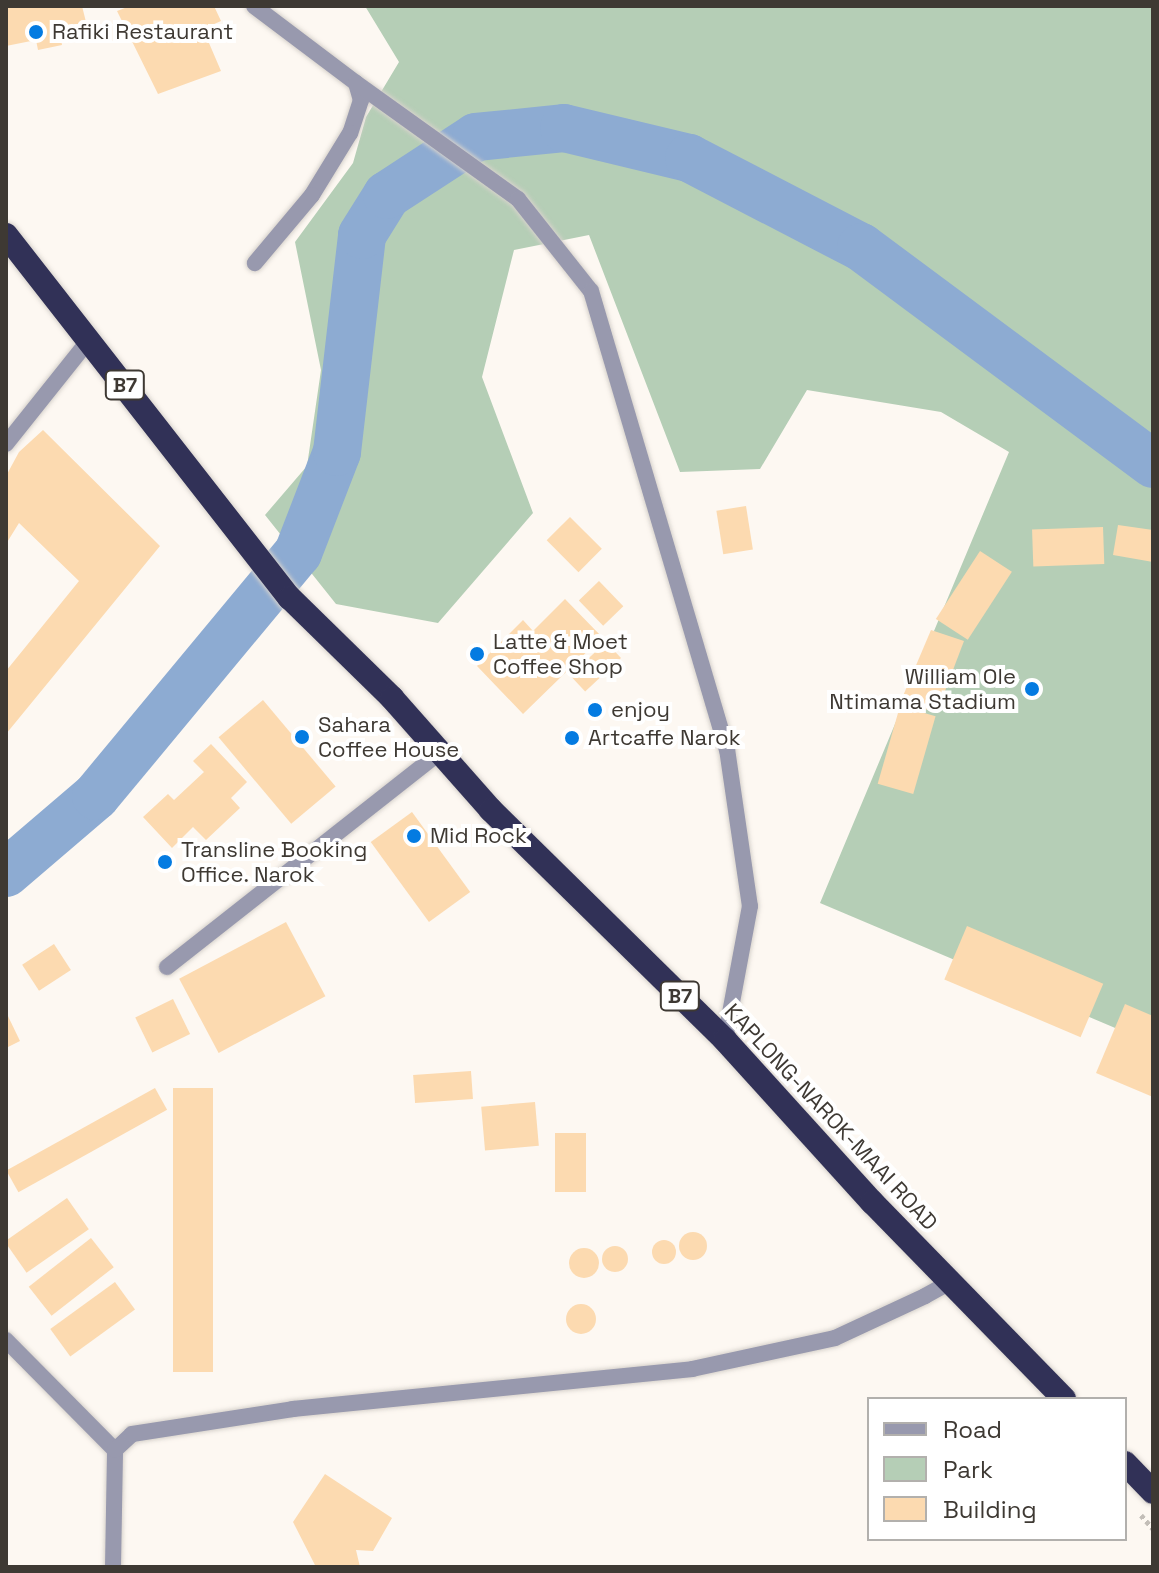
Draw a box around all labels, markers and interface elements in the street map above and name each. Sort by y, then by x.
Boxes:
place label: Rafiki Restaurant [52,19,233,45]
marker: Rafiki Restaurant [27,23,45,41]
road number: B7 [103,369,147,401]
place label: Latte & Moet Coffee Shop [493,628,628,680]
marker: Latte & Moet Coffee Shop [468,645,486,663]
place label: William Ole Ntimama Stadium [829,663,1016,714]
marker: William Ole Ntimama Stadium [1023,680,1041,698]
place label: enjoy [611,697,670,723]
marker: enjoy [586,701,604,719]
place label: Sahara Coffee House [318,711,459,762]
place label: Artcaffe Narok [588,725,741,751]
marker: Sahara Coffee House [293,728,311,746]
marker: Artcaffe Narok [563,729,581,747]
place label: Mid Rock [430,823,527,849]
marker: Mid Rock [405,827,423,845]
place label: Transline Booking Office. Narok [181,836,367,888]
marker: Transline Booking Office. Narok [156,853,174,871]
road number: B7 [658,980,702,1012]
street label: KAPLONG-NAROK-MAAI ROAD [719,998,943,1236]
legend [867,1397,1127,1541]
text: Road [943,1414,1002,1445]
text: Park [943,1454,993,1485]
text: Building [943,1494,1037,1525]

